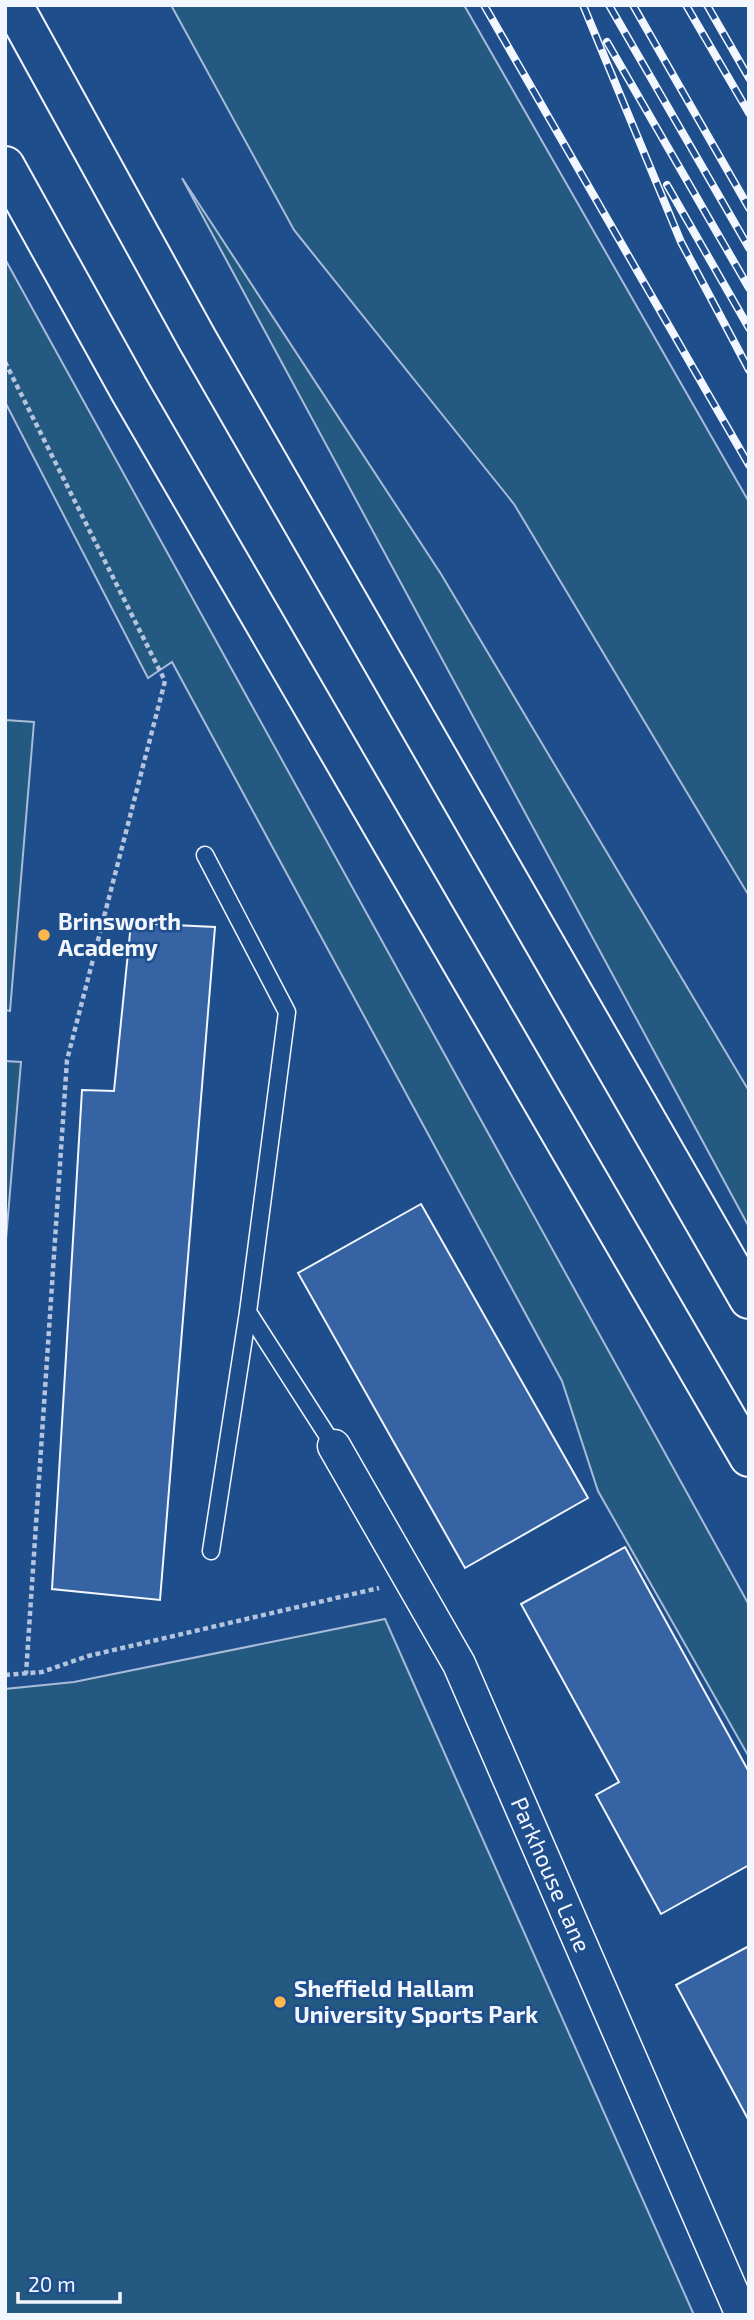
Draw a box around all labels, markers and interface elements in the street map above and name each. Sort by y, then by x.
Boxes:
place label: Brinsworth Academy [58,907,181,961]
marker: Brinsworth Academy [36,927,52,943]
street label: Parkhouse Lane [506,1793,597,1956]
place label: Sheffield Hallam University Sports Park [294,1974,538,2028]
marker: Sheffield Hallam University Sports Park [272,1994,288,2010]
scale bar [18,2260,119,2304]
text: 20 m [28,2271,76,2296]

